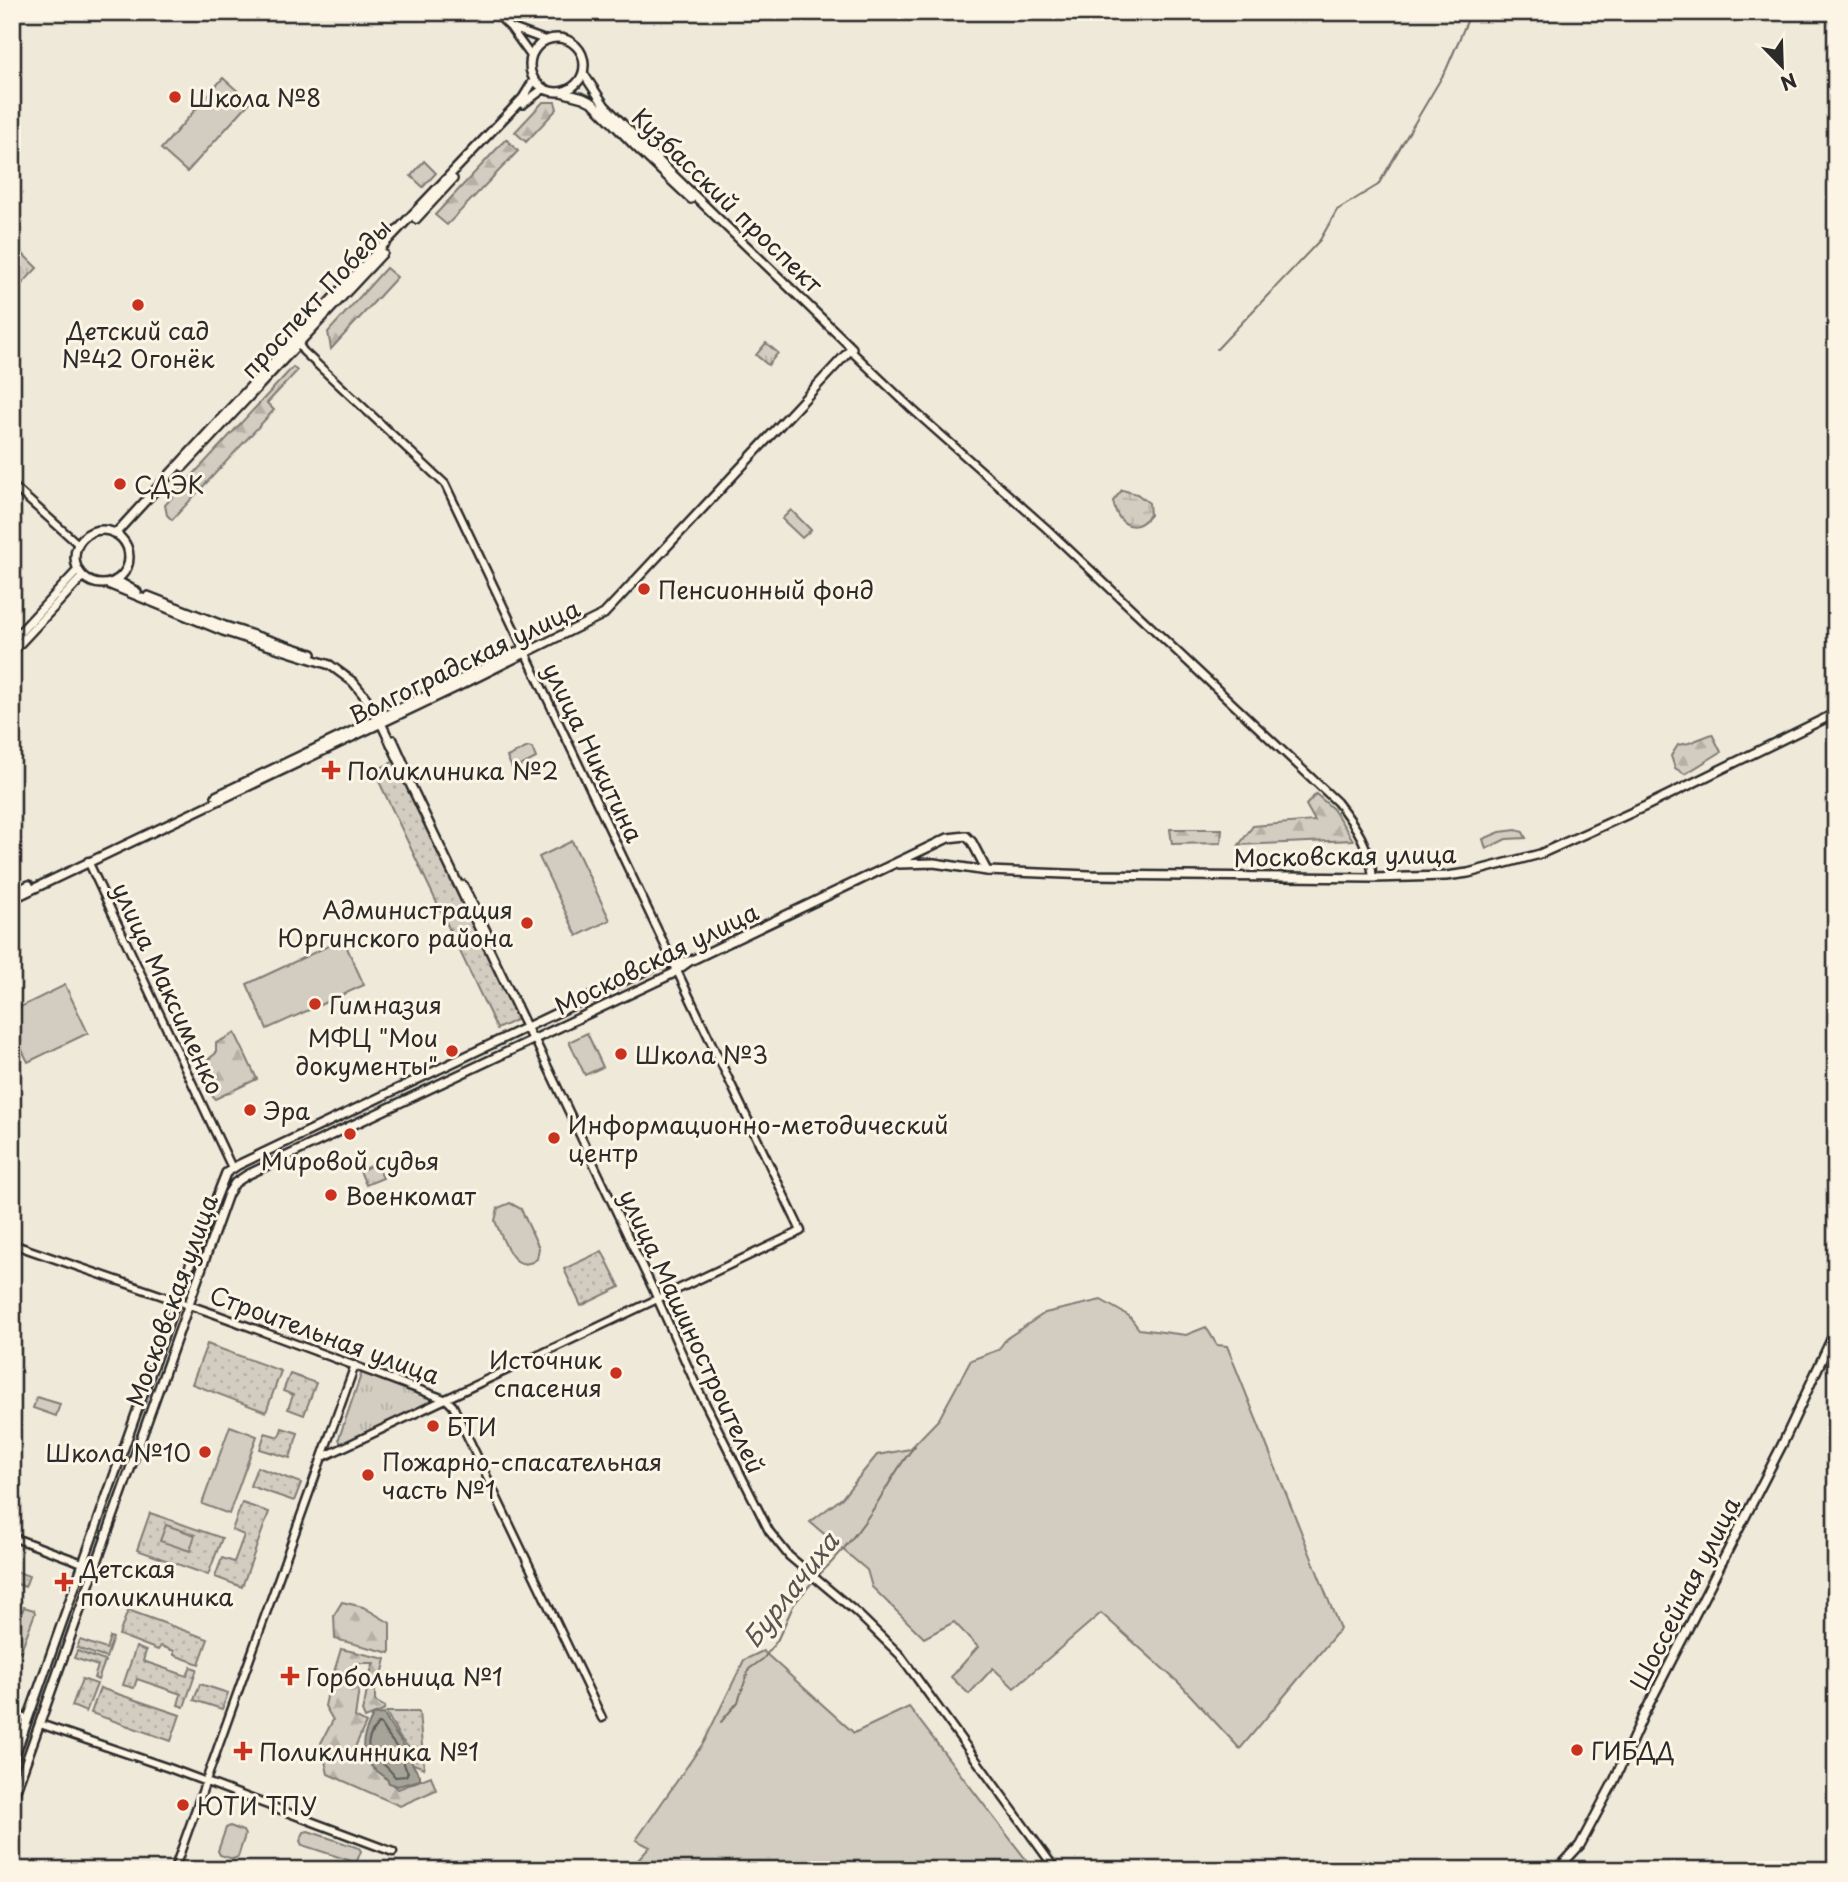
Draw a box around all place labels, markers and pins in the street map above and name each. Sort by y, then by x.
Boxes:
place label: Школа №8 [189,79,321,115]
marker: Школа №8 [167,89,183,105]
marker: Детский сад №42 Огонёк [130,297,146,313]
place label: Детский сад №42 Огонёк [62,312,215,376]
place label: СДЭК [134,466,204,502]
marker: СДЭК [112,476,128,492]
place label: Пенсионный фонд [658,571,874,607]
marker: Пенсионный фонд [636,581,652,597]
place label: Поликлиника №2 [347,752,559,788]
marker: Поликлиника №2 [321,760,341,780]
place label: Администрация Юргинского района [278,891,513,955]
marker: Администрация Юргинского района [519,915,535,931]
place label: Гимназия [329,986,442,1022]
marker: Гимназия [307,996,323,1012]
place label: МФЦ "Мои документы" [295,1019,438,1083]
place label: Школа №3 [635,1036,768,1072]
marker: МФЦ "Мои документы" [444,1043,460,1059]
marker: Школа №3 [613,1046,629,1062]
place label: Эра [263,1092,310,1128]
marker: Эра [242,1102,258,1118]
place label: Информационно-методический центр [568,1106,948,1170]
marker: Мировой судья [342,1126,358,1142]
marker: Информационно-методический центр [546,1130,562,1146]
place label: Мировой судья [261,1142,439,1178]
place label: Военкомат [345,1177,477,1213]
marker: Военкомат [323,1187,339,1203]
place label: Источник спасения [489,1341,603,1405]
marker: Источник спасения [608,1365,624,1381]
place label: БТИ [447,1408,497,1444]
marker: БТИ [425,1418,441,1434]
place label: Школа №10 [46,1434,191,1470]
place label: Пожарно-спасательная часть №1 [382,1443,662,1507]
marker: Школа №10 [197,1444,213,1460]
marker: Пожарно-спасательная часть №1 [360,1467,376,1483]
place label: Детская поликлиника [79,1550,233,1614]
marker: Детская поликлиника [54,1572,74,1592]
place label: Горбольница №1 [306,1658,503,1694]
marker: Горбольница №1 [280,1666,300,1686]
place label: ГИБДД [1591,1732,1675,1768]
place label: Поликлинника №1 [259,1733,479,1769]
marker: Поликлинника №1 [233,1741,253,1761]
marker: ГИБДД [1569,1742,1585,1758]
place label: ЮТИ ТПУ [197,1787,317,1823]
marker: ЮТИ ТПУ [175,1797,191,1813]

